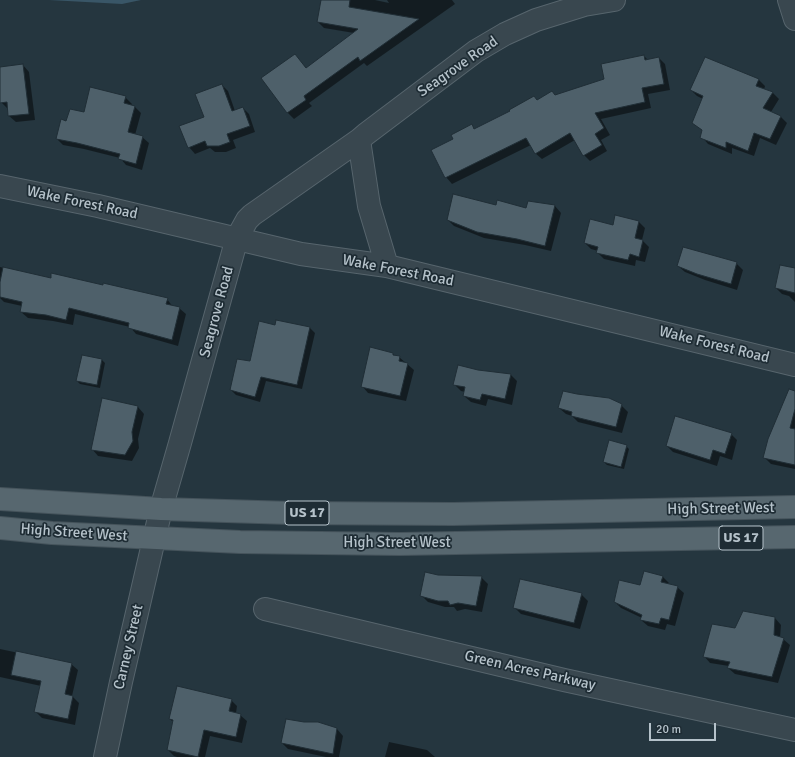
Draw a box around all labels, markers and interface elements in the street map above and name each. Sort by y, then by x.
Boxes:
street label: Seagrove Road [414,33,502,101]
street label: Wake Forest Road [25,182,139,224]
street label: Wake Forest Road [341,251,455,291]
street label: Seagrove Road [196,264,238,360]
street label: Wake Forest Road [657,323,771,367]
street label: High Street West [667,499,775,519]
road number: US 17 [285,501,329,525]
street label: High Street West [20,520,128,546]
road number: US 17 [719,526,763,550]
street label: High Street West [343,534,451,552]
street label: Carney Street [110,603,148,691]
street label: Green Acres Parkway [463,647,597,695]
scale bar [651,715,718,741]
text: 20 m [656,722,681,737]

